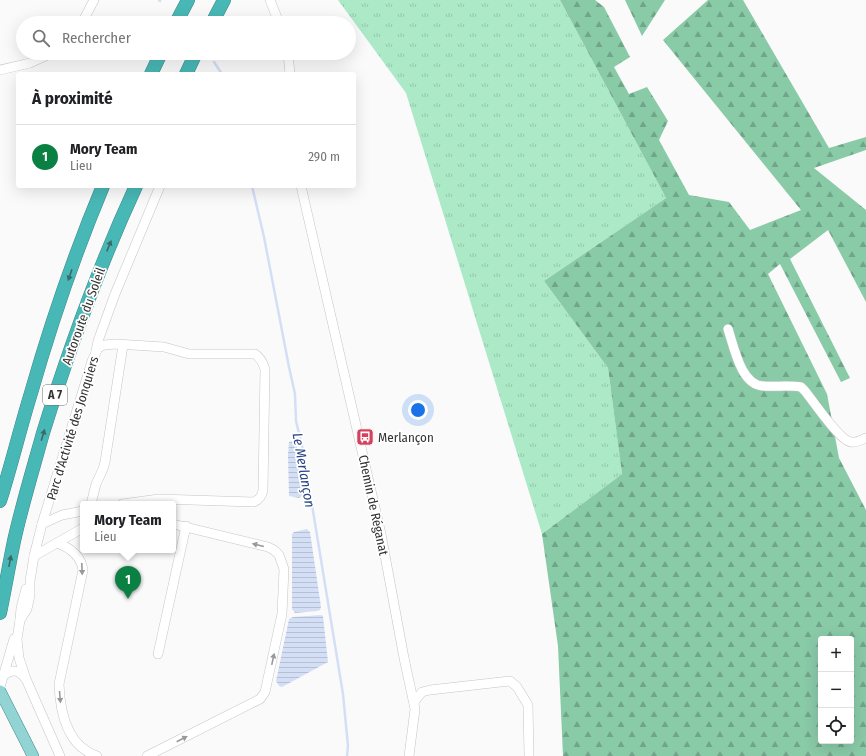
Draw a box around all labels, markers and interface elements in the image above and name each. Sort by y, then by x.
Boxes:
search box [16,16,356,60]
icon: search [30,27,52,49]
text: Rechercher [62,29,131,47]
text: À proximité [32,88,113,109]
text: Mory Team [70,140,137,158]
text: 1 [42,149,48,164]
text: 290 m [308,149,340,164]
text: Lieu [70,158,92,173]
one-way arrow [106,240,112,252]
street label: Autoroute du Soleil [59,265,108,367]
one-way arrow [66,269,72,281]
street label: Parc d'Activité des Jonquiers [43,354,102,502]
road number: A 7 [43,385,67,405]
your location [408,400,428,420]
bus stop icon: Merlançon [355,427,375,447]
one-way arrow [40,429,46,441]
place label: Merlançon [378,430,434,445]
water label: Le Merlançon [289,431,318,509]
street label: Chemin de Réganat [356,453,392,557]
popup [80,501,176,553]
text: Mory Team [94,511,162,529]
text: Lieu [94,529,117,544]
one-way arrow [252,541,264,547]
one-way arrow [7,555,13,567]
one-way arrow [79,563,85,576]
pin: 1 [115,566,141,599]
map controls [818,636,854,744]
button: + [818,636,854,672]
one-way arrow [270,653,276,665]
button: − [818,672,854,708]
one-way arrow [56,691,63,703]
button: locate [818,708,854,744]
one-way arrow [176,736,188,742]

